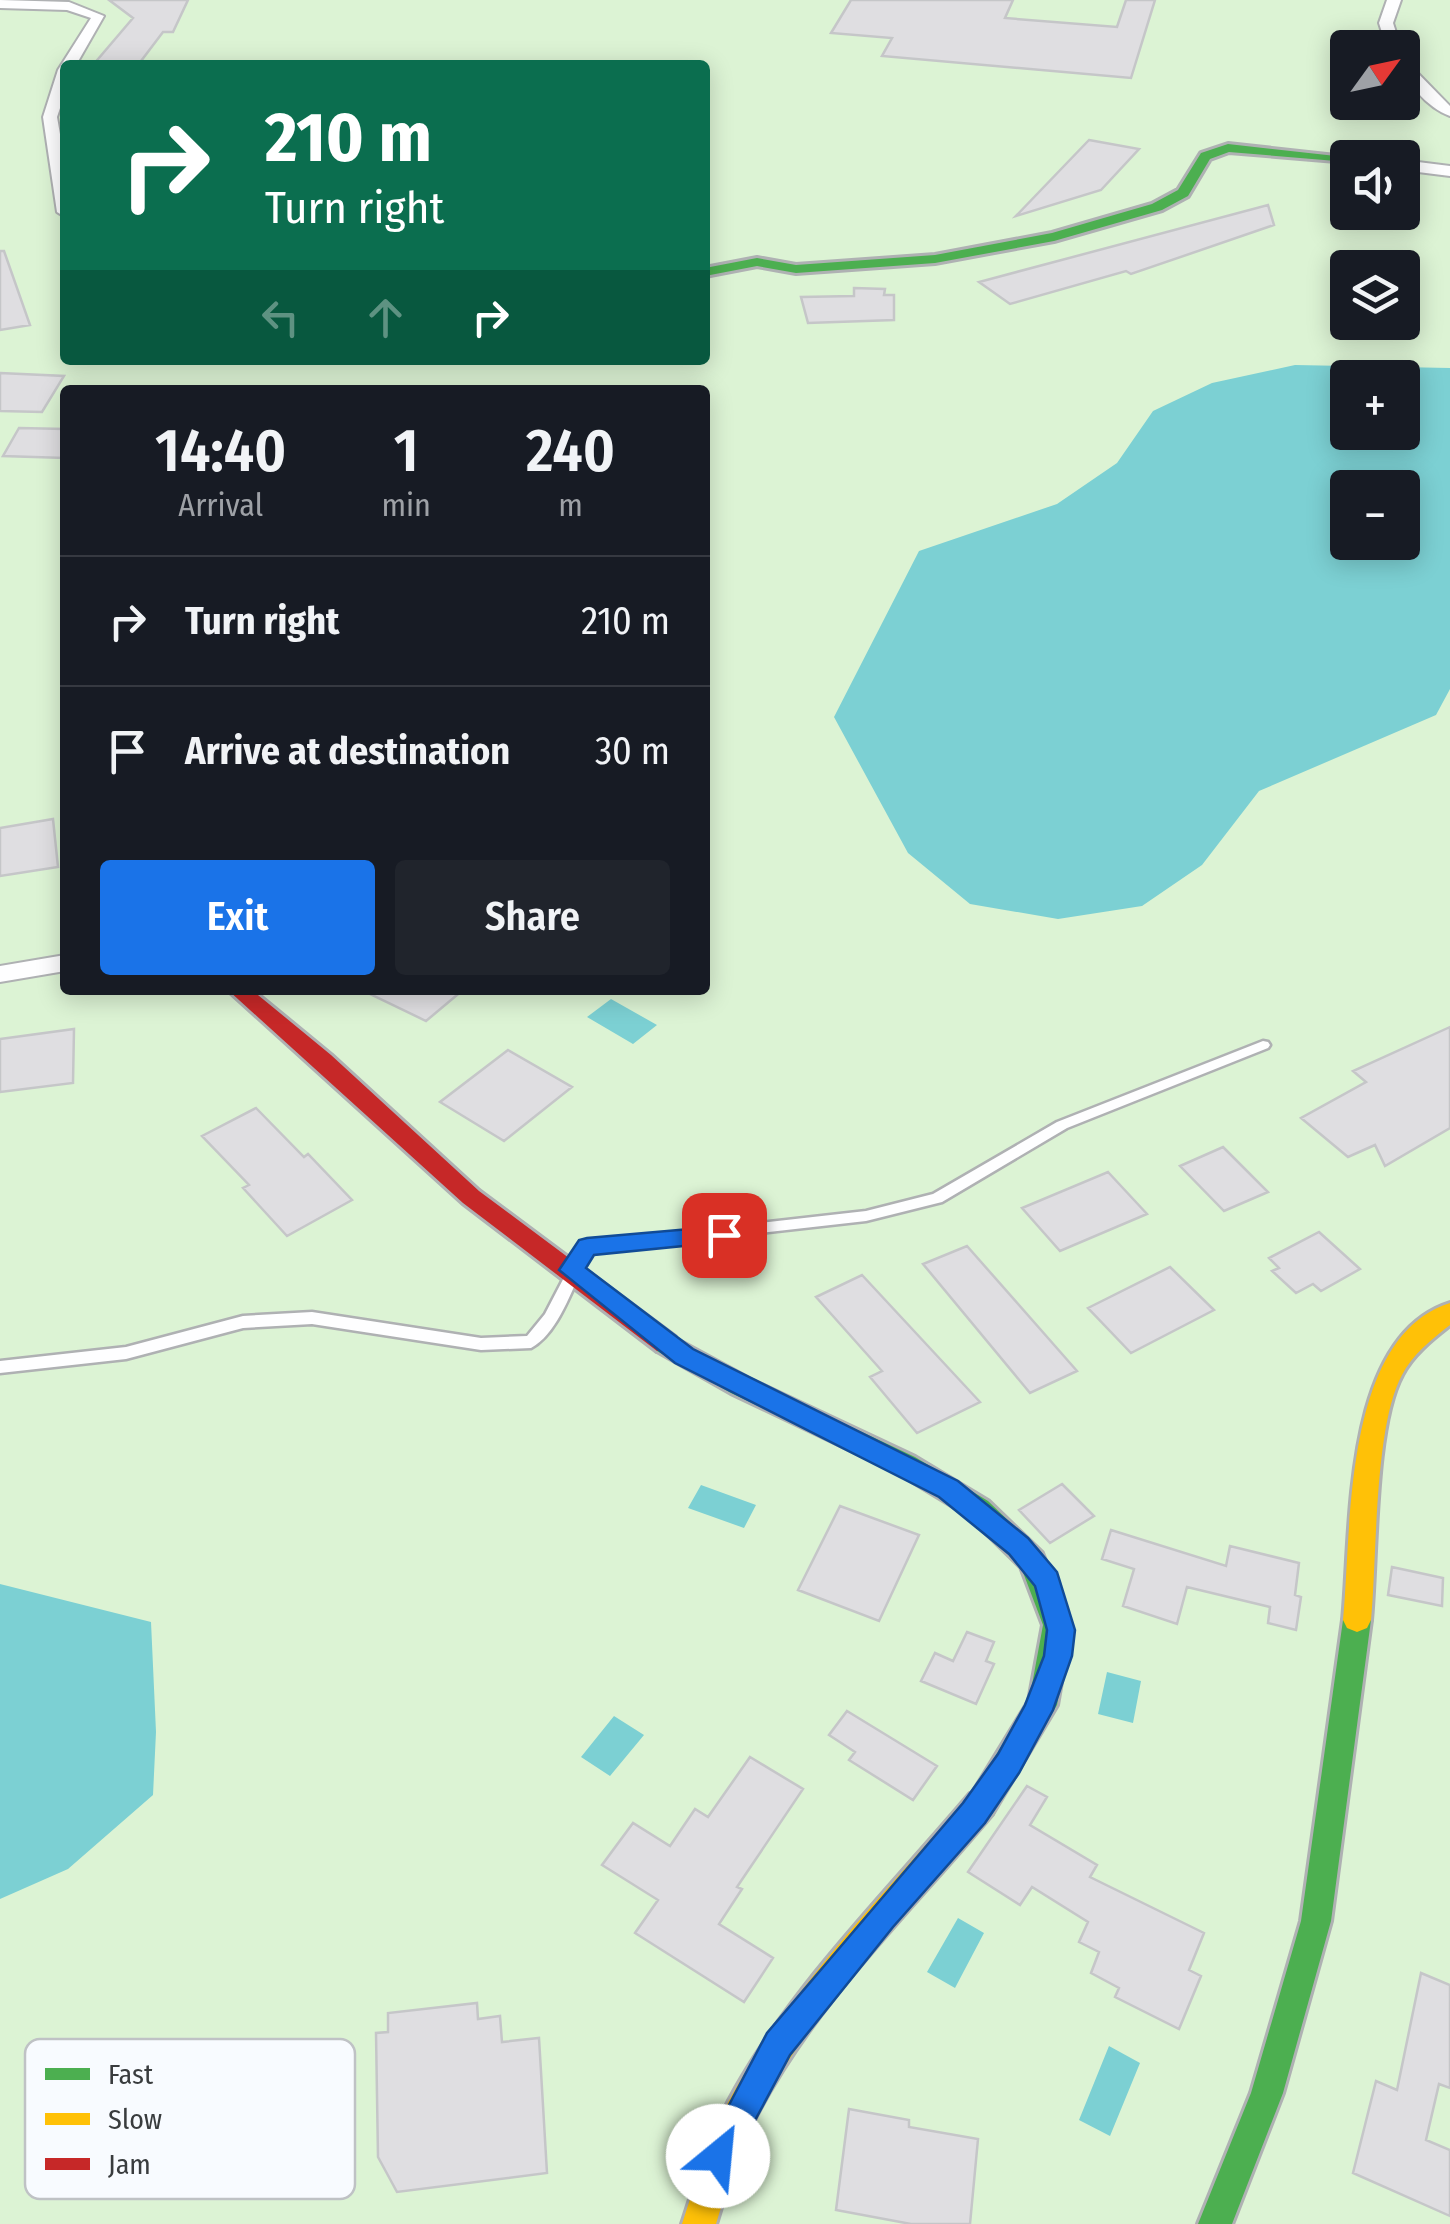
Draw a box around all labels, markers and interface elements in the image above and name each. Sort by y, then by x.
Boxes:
north arrow [1330,30,1420,120]
map controls [1330,30,1420,560]
text: 210 m [265,96,432,180]
icon: right [100,100,230,230]
button: sound [1330,140,1420,230]
text: Turn right [265,181,444,235]
button: layers [1330,250,1420,340]
icon: left [253,290,308,345]
icon: ahead [358,290,413,345]
icon: right [463,290,518,345]
button: + [1330,360,1420,450]
text: 14:40 [155,415,286,487]
text: 1 [394,415,419,487]
text: 240 [526,415,615,487]
button: − [1330,470,1420,560]
text: Arrival [178,486,263,524]
text: min [381,486,431,524]
text: m [558,486,583,524]
icon: right [100,594,155,649]
text: Turn right [185,598,339,644]
text: 210 m [581,598,670,644]
icon: arrive [100,724,155,779]
text: Arrive at destination [185,728,510,774]
text: 30 m [595,728,670,774]
button: Exit [100,860,375,975]
button: Share [395,860,670,975]
pin [682,1193,767,1278]
icon: arrive [697,1208,752,1263]
legend [25,2039,355,2199]
text: Fast [108,2058,154,2091]
text: Slow [108,2103,162,2136]
position arrow [666,2104,770,2208]
text: Jam [108,2148,151,2181]

